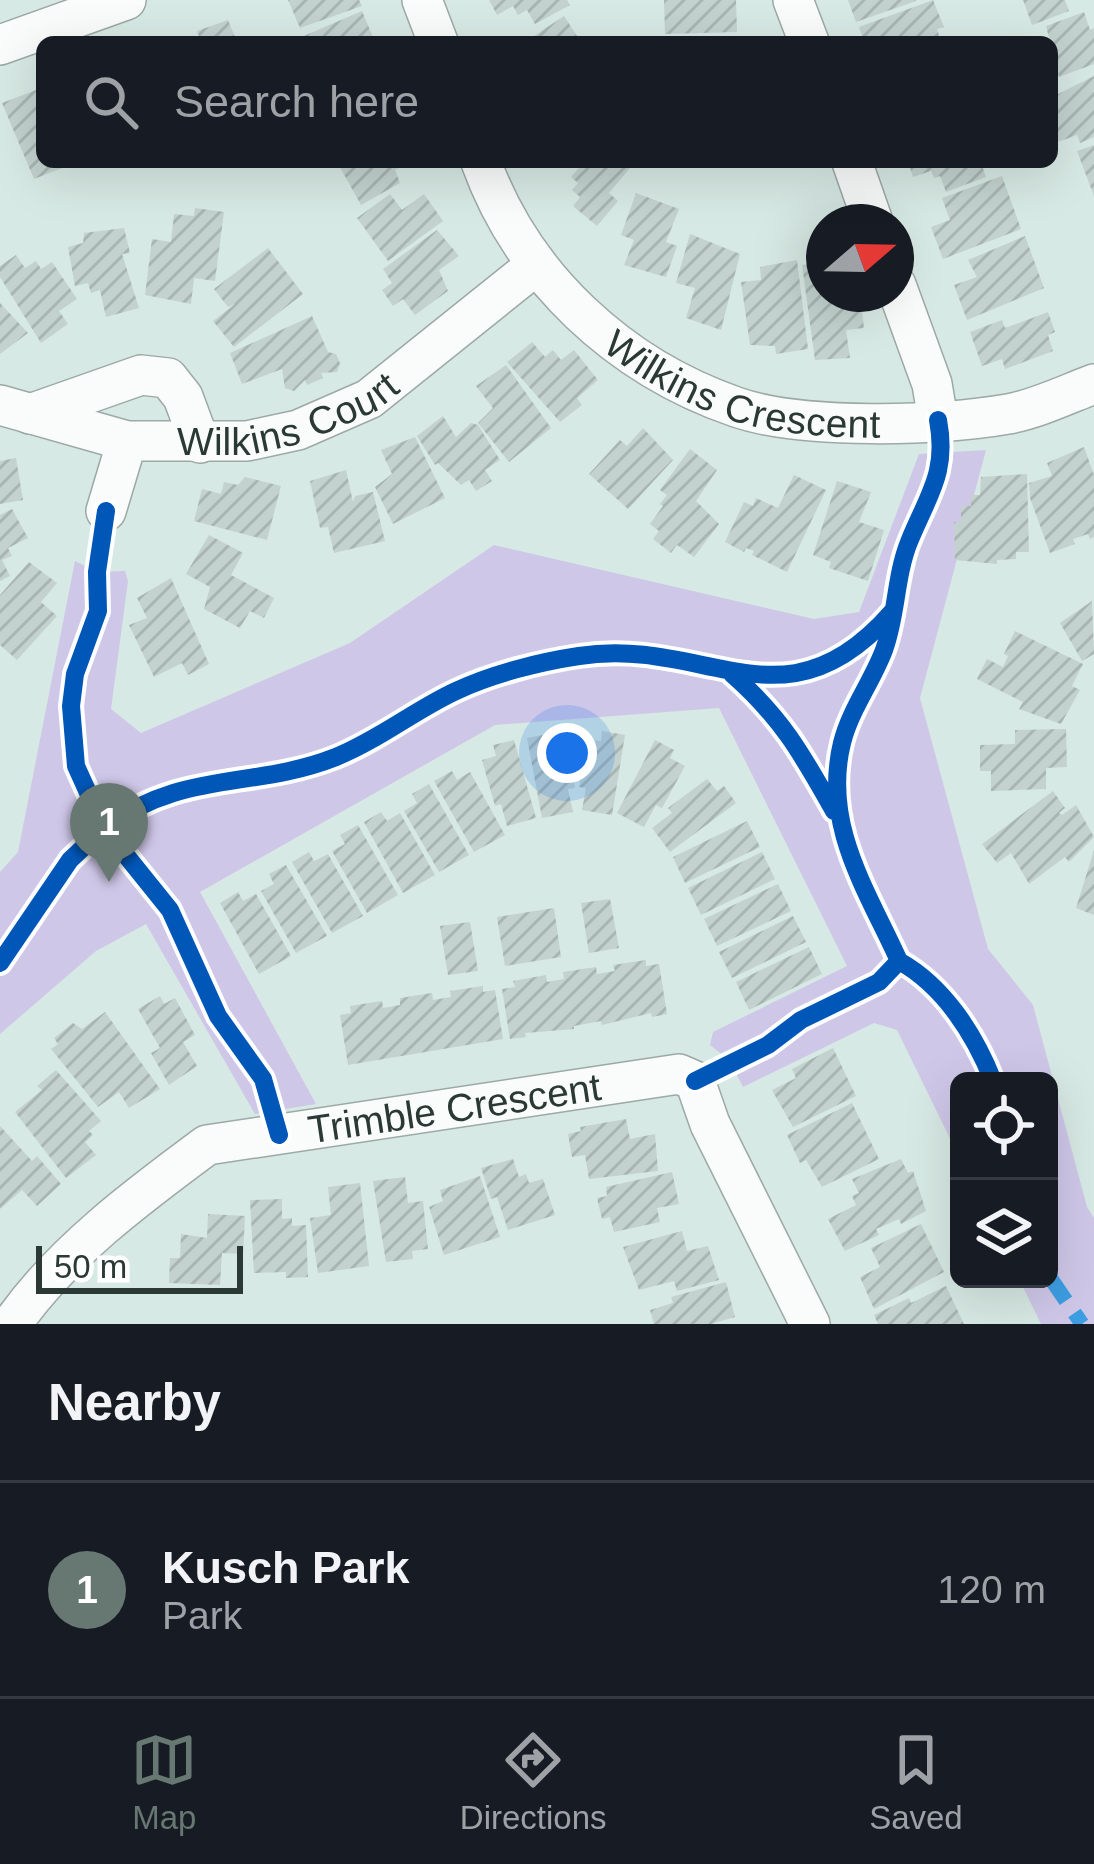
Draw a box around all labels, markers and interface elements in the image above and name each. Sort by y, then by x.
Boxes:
search box [36,36,1058,168]
icon: search [78,69,144,135]
text: Search here [174,76,419,127]
north arrow [806,204,914,312]
street label: Wilkins Crescent [596,321,881,446]
street label: Wilkins Court [177,364,406,463]
your location [537,723,597,783]
pin: 1 [70,783,148,882]
street label: Trimble Crescent [305,1065,604,1152]
map controls [950,1072,1058,1288]
button: locate [950,1072,1058,1180]
button: layers [950,1180,1058,1288]
scale bar [36,1240,243,1293]
text: 50 m [54,1248,127,1285]
text: Nearby [48,1374,221,1431]
text: Kusch Park [162,1542,410,1593]
text: 1 [76,1568,98,1611]
text: 120 m [938,1568,1046,1611]
text: Park [162,1594,242,1637]
tab: Map [131,1727,197,1837]
tab: Directions [460,1727,607,1837]
tab: Saved [869,1727,963,1837]

